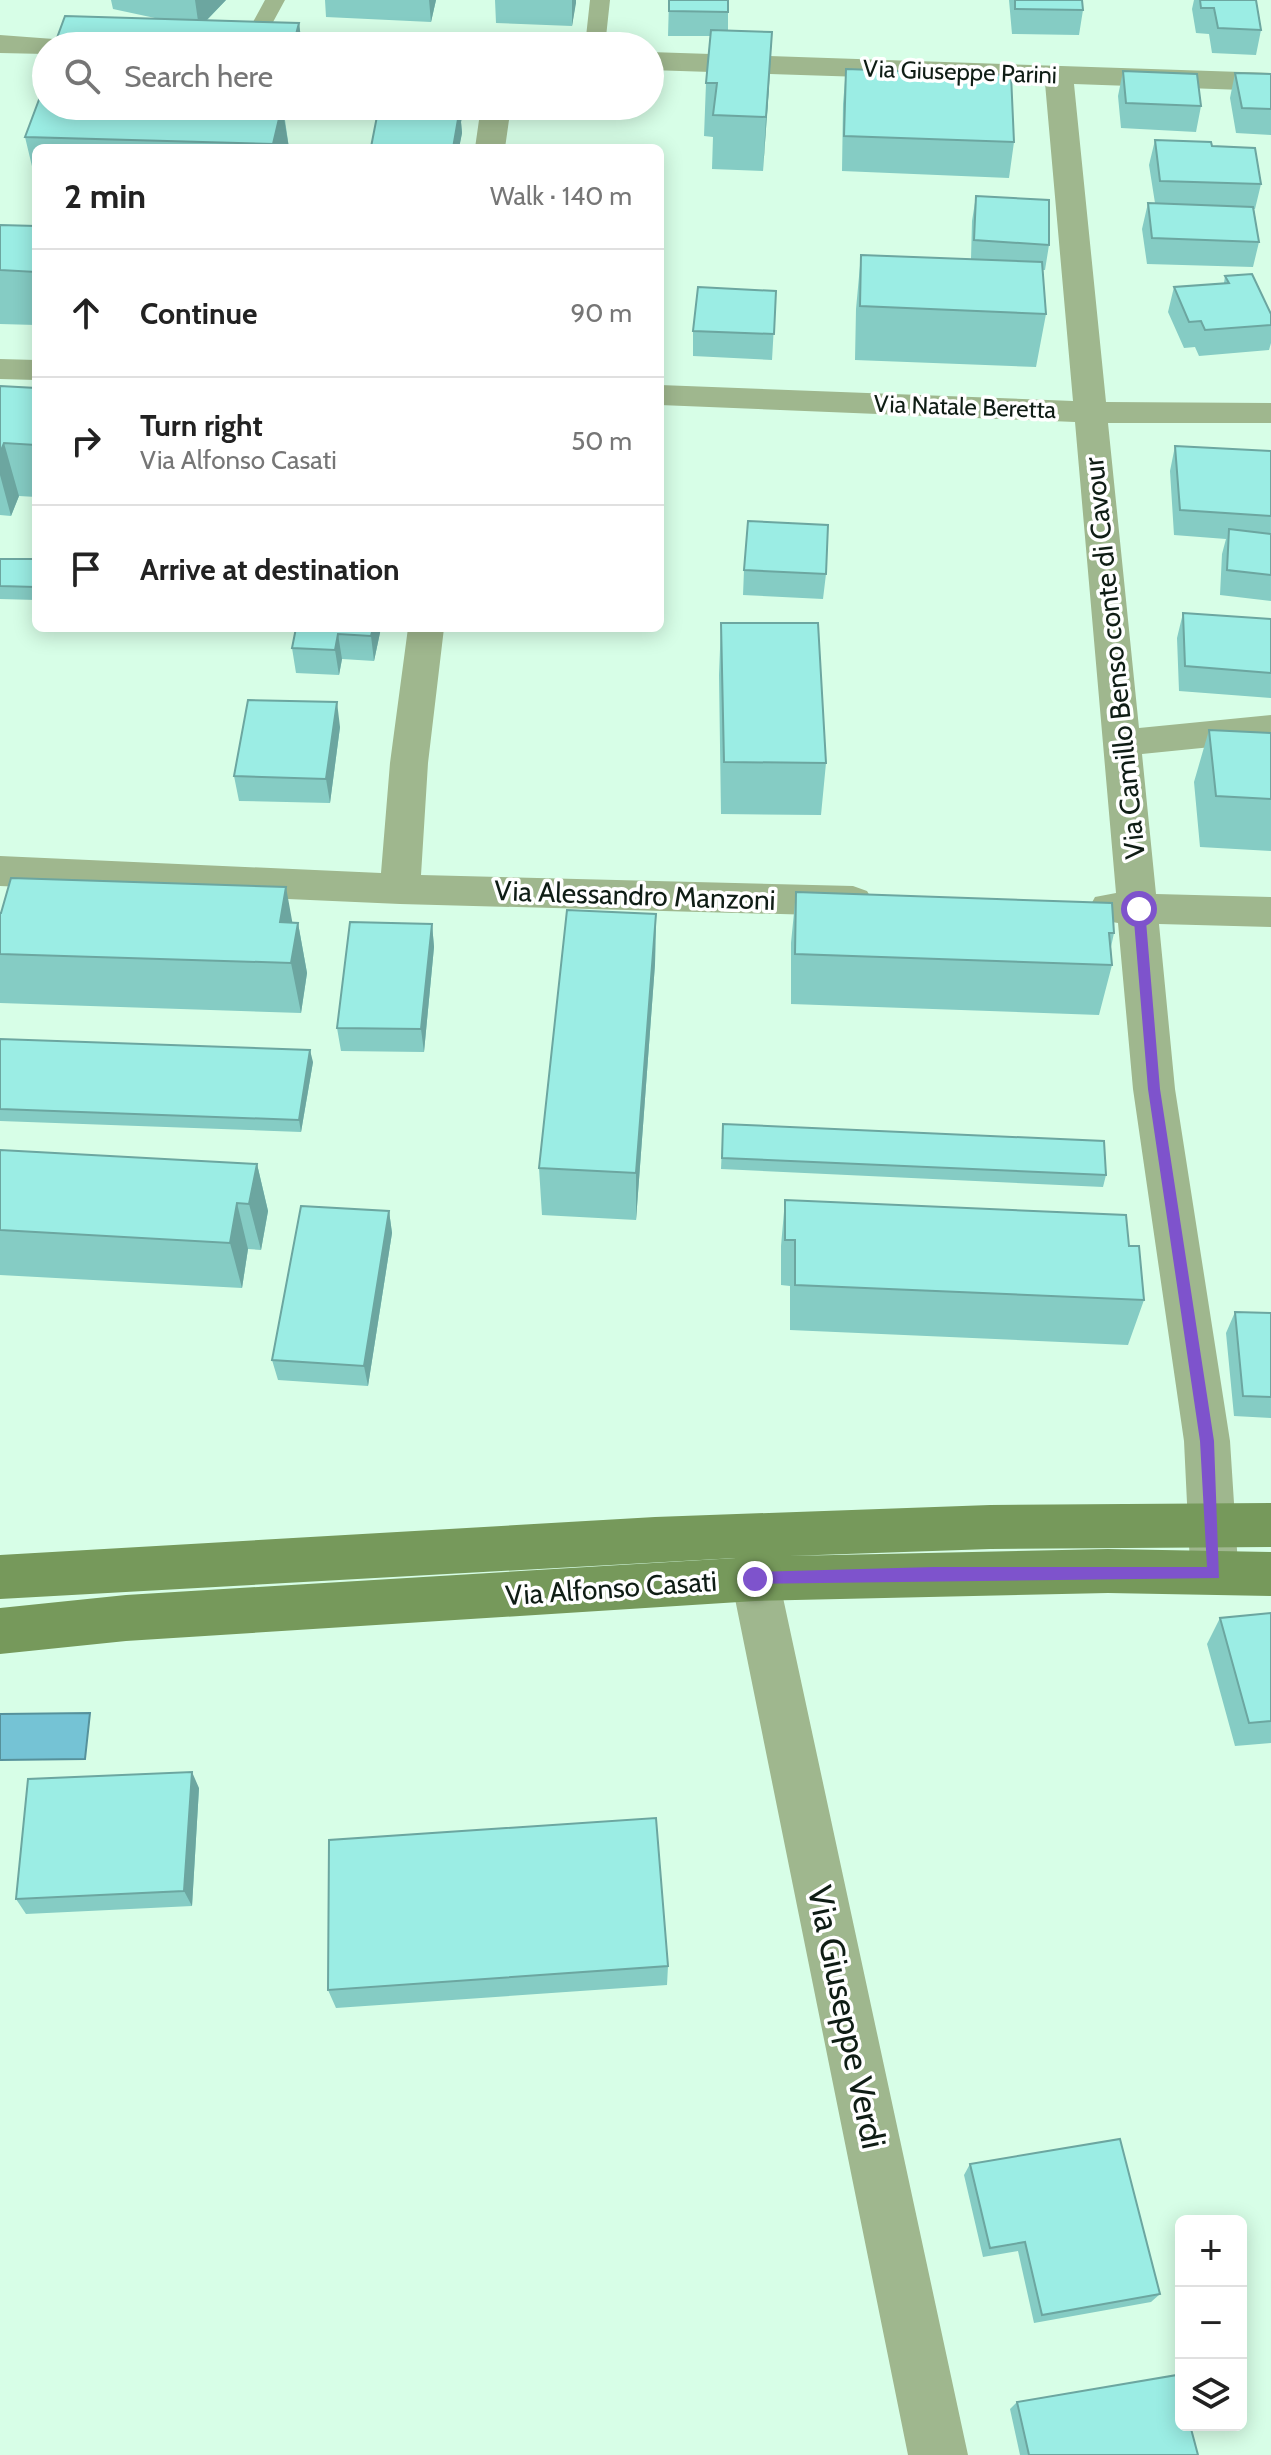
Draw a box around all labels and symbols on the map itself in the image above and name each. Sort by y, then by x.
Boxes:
street label: Via Giuseppe Parini [863,54,1058,89]
street label: Via Natale Beretta [873,389,1057,424]
street label: Via Camillo Benso conte di Cavour [1076,455,1152,860]
street label: Via Alessandro Manzoni [494,873,776,917]
route start [1121,891,1157,927]
route end [737,1561,773,1597]
street label: Via Alfonso Casati [504,1564,718,1612]
street label: Via Giuseppe Verdi [799,1882,895,2152]

